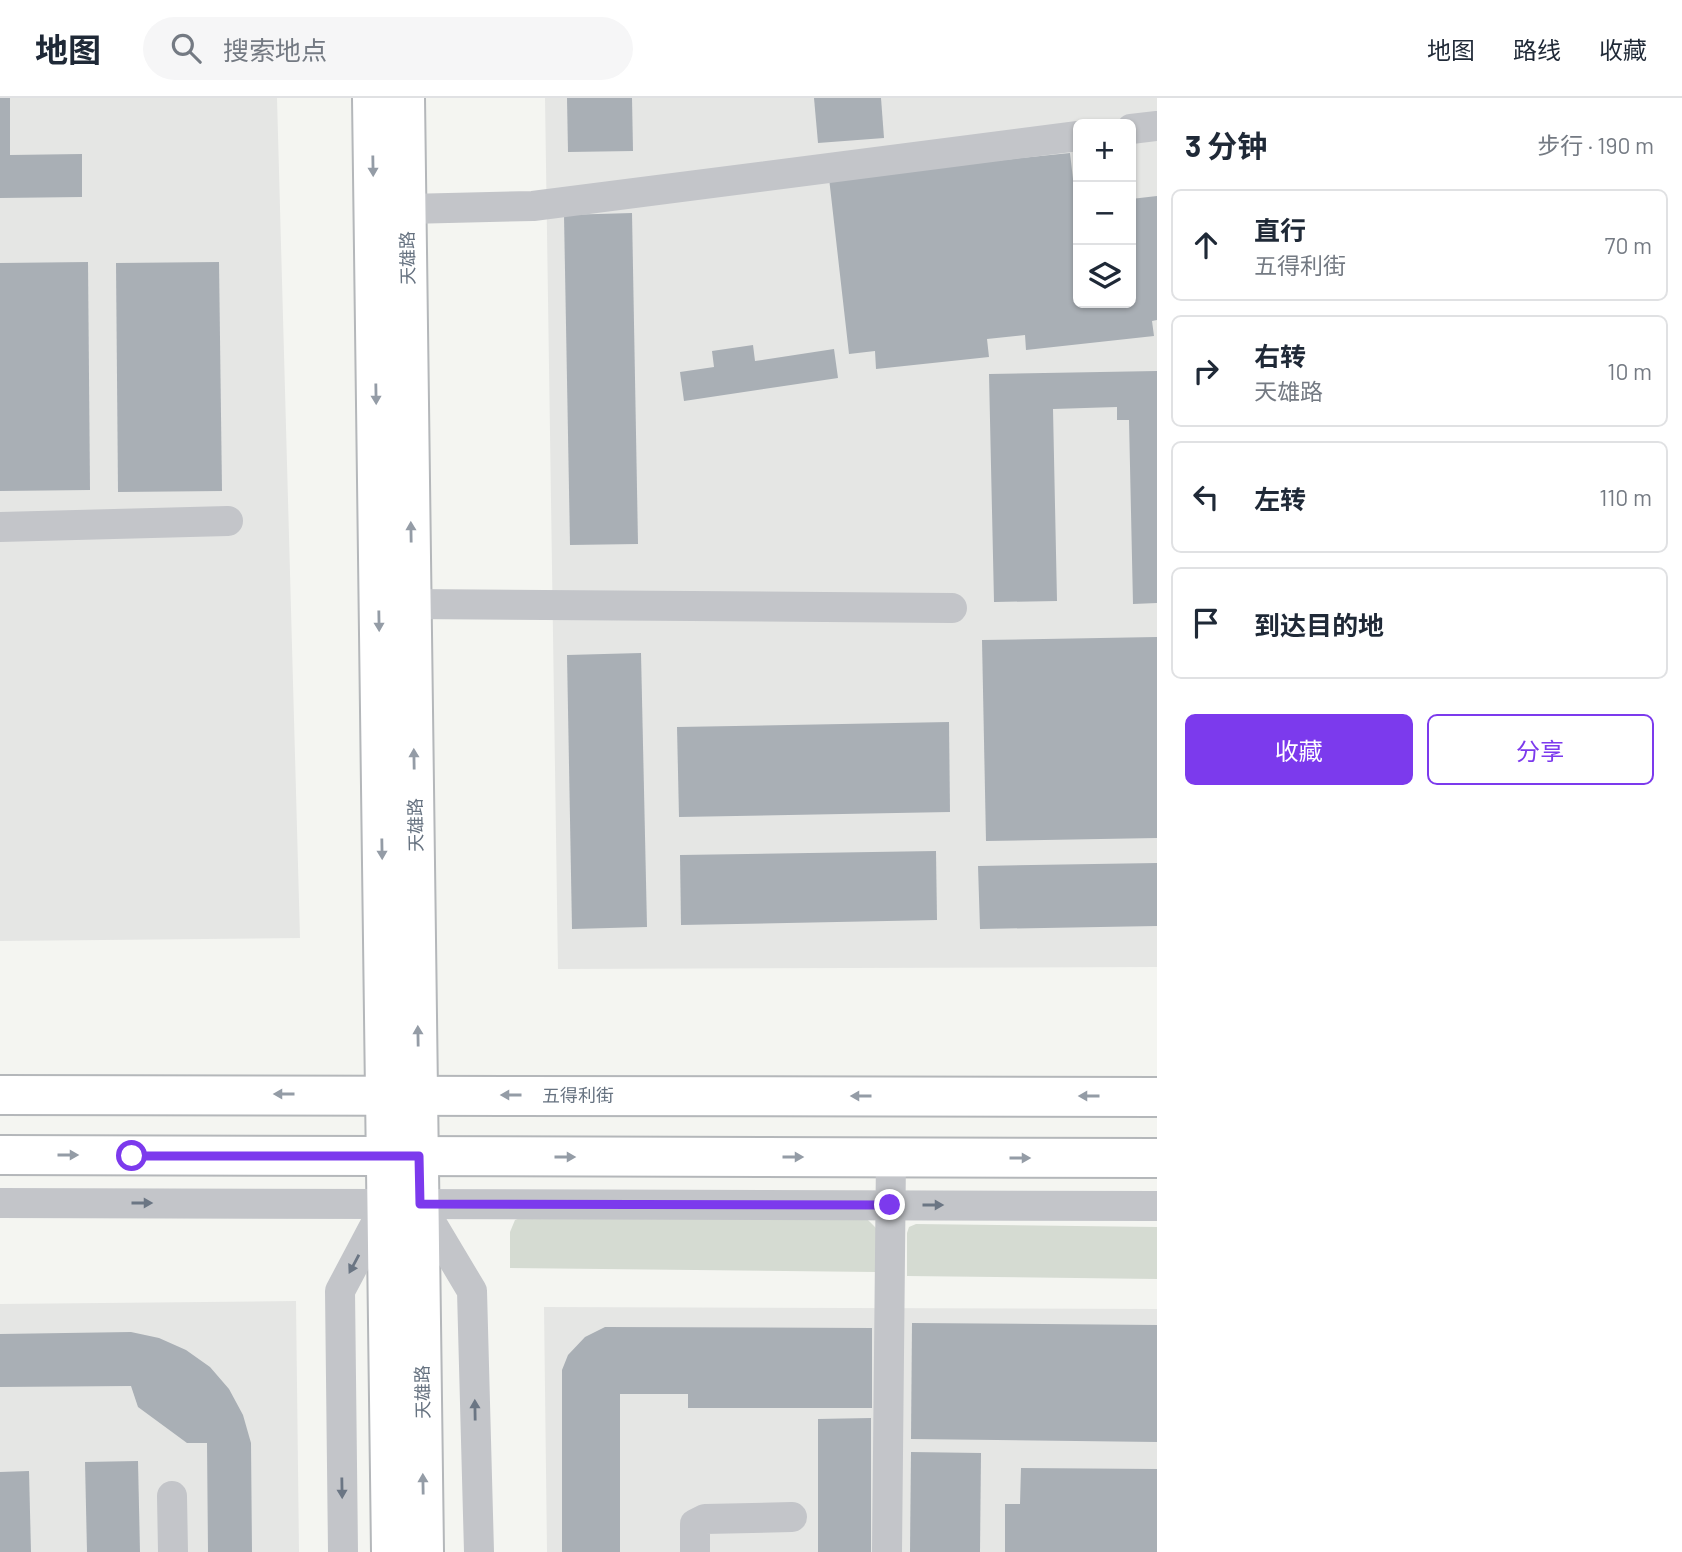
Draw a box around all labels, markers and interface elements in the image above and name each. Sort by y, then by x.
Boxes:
search box [143,17,633,80]
text: 地图 [35,29,101,69]
icon: search [167,29,205,67]
text: 搜索地点 [223,34,327,65]
text: 地图 [1427,35,1475,64]
text: 路线 [1513,35,1561,64]
text: 收藏 [1599,35,1647,64]
map controls [1073,119,1136,308]
button: + [1073,119,1136,182]
text: 3 分钟 [1185,127,1267,163]
text: 步行 · 190 m [1537,131,1654,159]
one-way arrow [367,155,379,177]
button: − [1073,182,1136,245]
text: 直行 [1254,214,1306,245]
icon: ahead [1187,226,1225,264]
street label: 天雄路 [396,231,418,285]
text: 70 m [1605,231,1652,259]
button: layers [1073,245,1136,308]
text: 五得利街 [1254,251,1346,279]
text: 右转 [1254,340,1306,371]
icon: right [1187,352,1225,390]
text: 10 m [1607,357,1652,385]
text: 天雄路 [1254,377,1323,405]
one-way arrow [370,383,382,405]
icon: left [1187,478,1225,516]
text: 左转 [1254,483,1306,514]
text: 110 m [1599,483,1652,511]
one-way arrow [405,521,417,543]
icon: arrive [1187,604,1225,642]
text: 到达目的地 [1254,609,1384,640]
one-way arrow [373,610,385,632]
button: 收藏 [1185,714,1413,785]
button: 分享 [1427,714,1654,785]
one-way arrow [408,748,420,770]
street label: 天雄路 [404,798,426,852]
one-way arrow [376,838,388,860]
one-way arrow [412,1025,424,1047]
street label: 五得利街 [542,1084,614,1106]
one-way arrow [273,1088,295,1100]
one-way arrow [500,1089,522,1101]
one-way arrow [850,1090,872,1102]
one-way arrow [1078,1090,1100,1102]
route start [116,1140,147,1171]
one-way arrow [57,1149,79,1161]
one-way arrow [554,1151,576,1163]
one-way arrow [782,1151,804,1163]
one-way arrow [1009,1152,1031,1164]
route end [874,1189,905,1220]
one-way arrow [131,1197,153,1209]
one-way arrow [922,1200,944,1211]
one-way arrow [349,1254,360,1274]
street label: 天雄路 [411,1365,433,1419]
one-way arrow [470,1399,481,1421]
one-way arrow [417,1473,429,1495]
one-way arrow [337,1477,348,1499]

